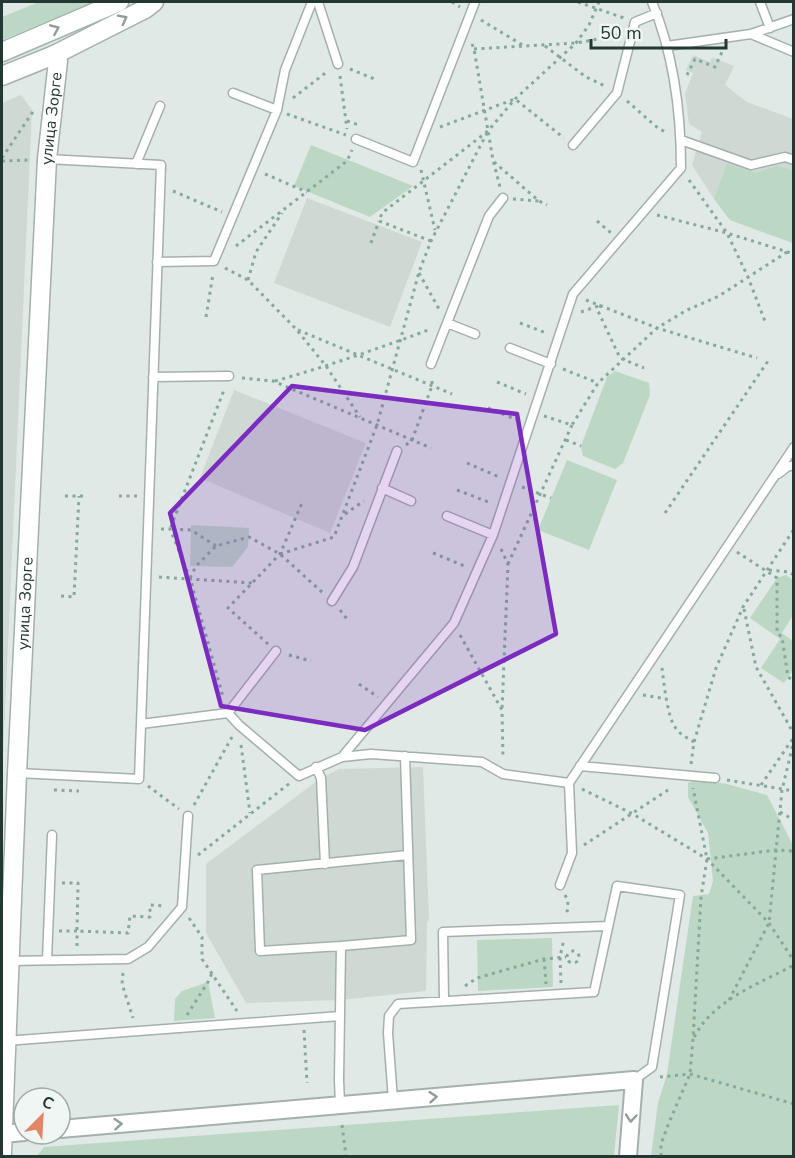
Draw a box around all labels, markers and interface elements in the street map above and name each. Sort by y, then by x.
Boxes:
scale bar [591,12,726,50]
one-way arrow [117,15,128,27]
text: 50 m [600,21,642,45]
one-way arrow [49,24,60,36]
street label: улица Зорге [36,71,68,165]
street label: улица Зорге [12,556,39,651]
north arrow [12,1086,72,1146]
text: С [38,1091,57,1116]
one-way arrow [428,1091,438,1104]
one-way arrow [625,1114,638,1123]
one-way arrow [114,1117,123,1130]

